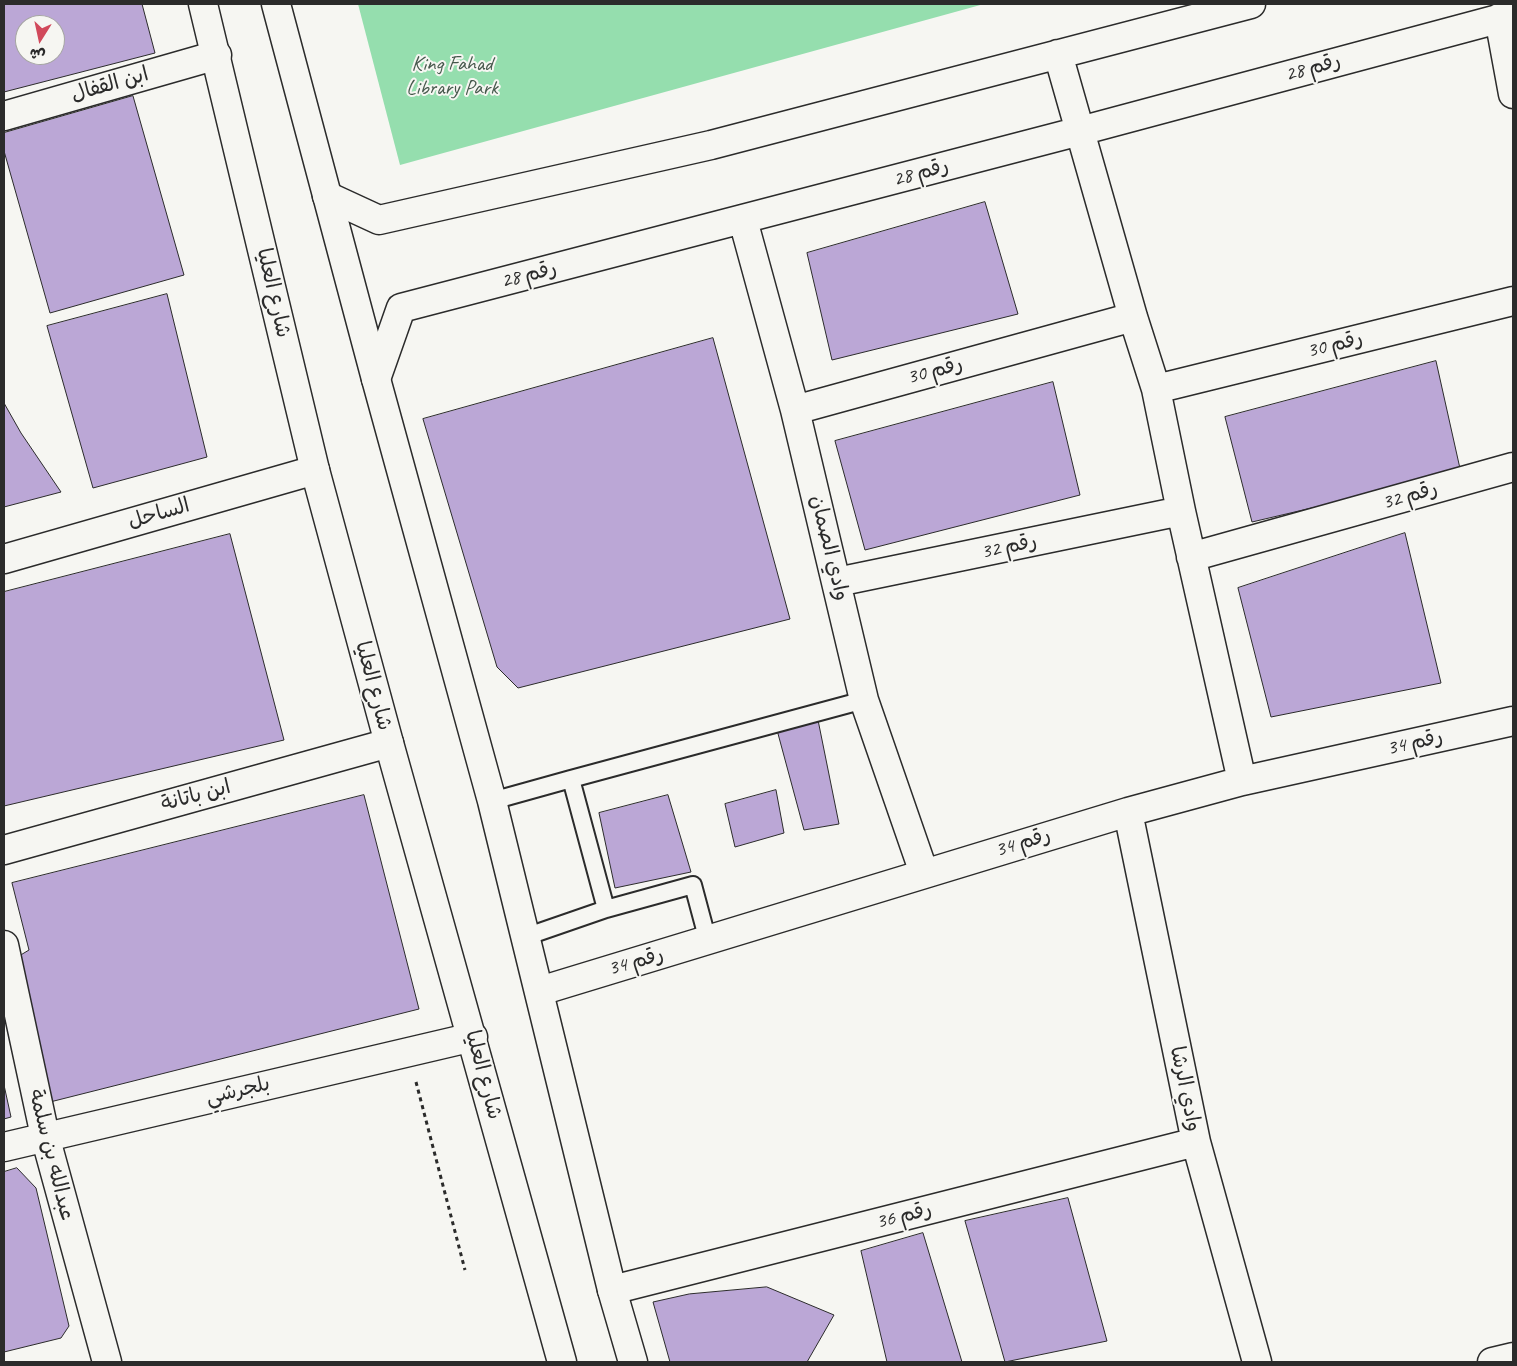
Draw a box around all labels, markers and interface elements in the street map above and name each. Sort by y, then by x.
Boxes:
north arrow [15,15,65,65]
text: ش [28,45,47,64]
street label: رقم 28 [1282,48,1344,88]
park label: King Fahad Library Park [406,51,498,101]
street label: ابن القفال [68,62,152,108]
street label: رقم 28 [890,153,952,193]
street label: شارع العليا [250,246,296,340]
street label: رقم 28 [498,256,560,294]
street label: رقم 30 [1304,326,1366,364]
street label: رقم 30 [904,351,966,391]
street label: رقم 32 [1379,476,1441,516]
street label: الساحل [125,493,193,535]
street label: وادي الصمان [804,493,854,603]
street label: رقم 32 [979,529,1039,565]
street label: شارع العليا [349,639,397,733]
street label: رقم 34 [1385,724,1445,762]
street label: ابن باتانة [158,775,234,817]
street label: رقم 34 [992,823,1054,863]
street label: رقم 34 [605,942,667,982]
street label: شارع العليا [459,1028,507,1122]
street label: وادي الرشا [1164,1044,1206,1134]
street label: بلجرشي [203,1071,273,1111]
street label: عبدالله بن سلمة [23,1087,79,1223]
street label: رقم 36 [873,1197,935,1235]

